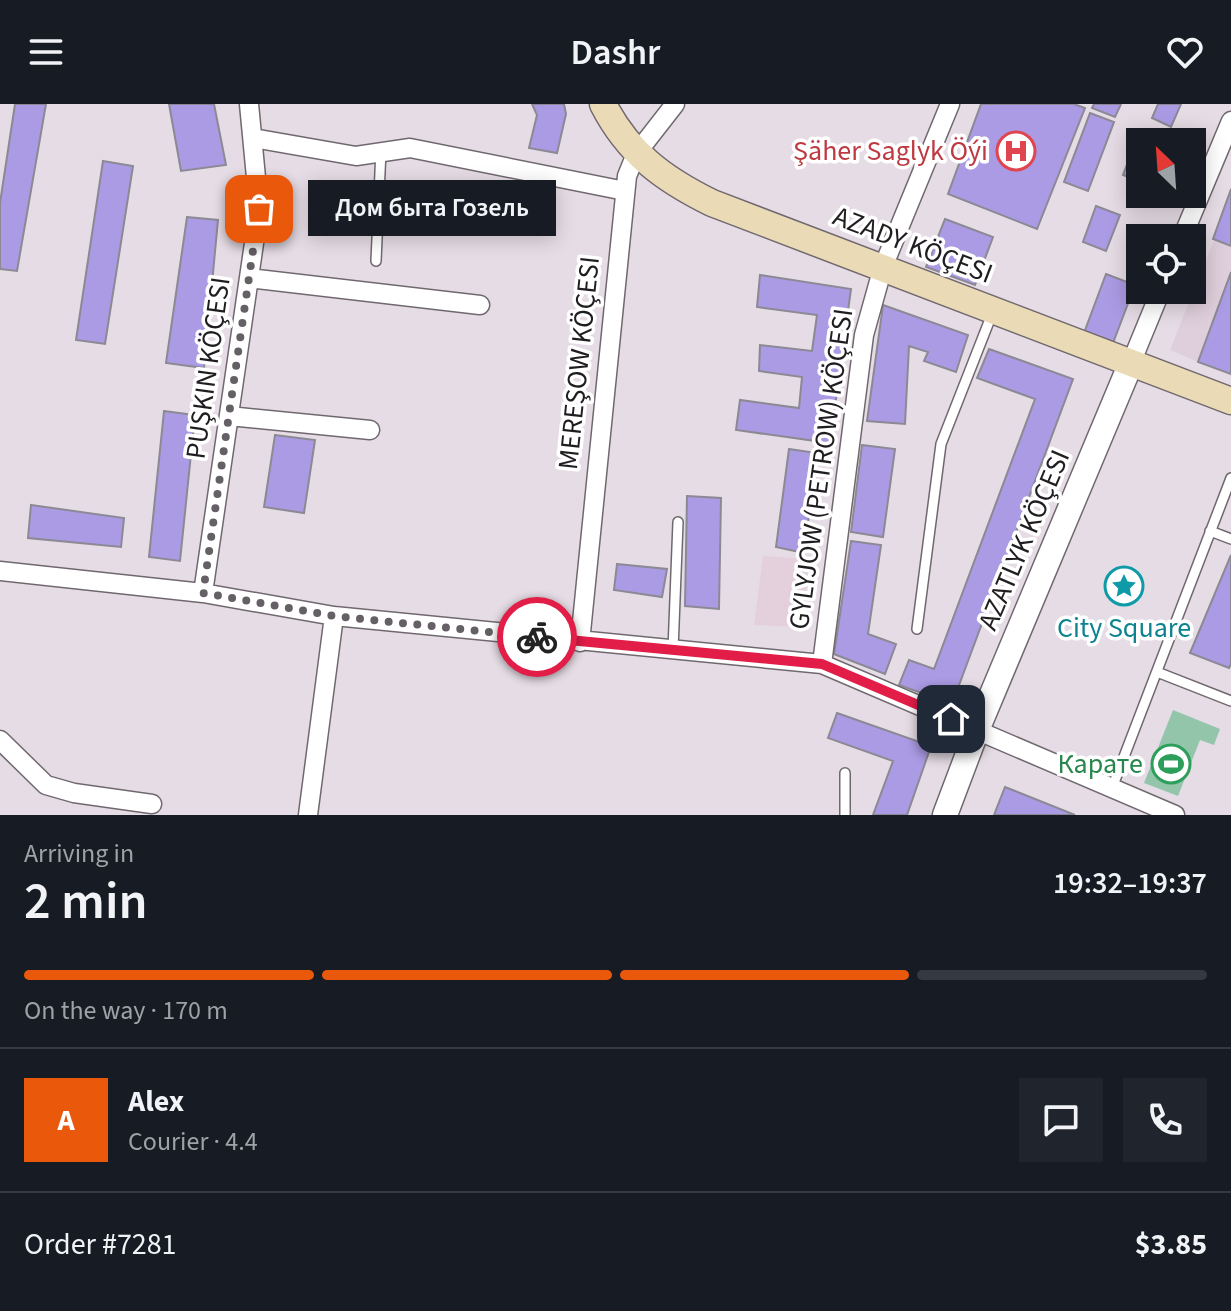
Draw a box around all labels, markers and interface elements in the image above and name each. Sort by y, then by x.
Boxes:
text: Dashr [570,27,661,78]
icon: menu [24,30,68,74]
icon: heart [1163,30,1207,74]
north arrow [1126,128,1206,208]
map controls [1126,128,1206,304]
hospital icon: Şäher Saglyk Öýi [995,130,1037,172]
place label: Şäher Saglyk Öýi [793,131,988,171]
pin [225,175,293,243]
callout: Дом быта Гозель [307,181,555,237]
icon: bag [237,187,281,231]
text: Дом быта Гозель [335,189,529,226]
street label: AZADY KÖÇESI [827,196,999,294]
button: locate [1126,224,1206,304]
street label: MEREŞOW KÖÇESI [548,254,610,472]
street label: PUŞKIN KÖÇESI [175,275,241,461]
street label: GYLYJOW (PETROW) KÖÇESI [779,306,863,632]
street label: AZATLYK KÖÇESI [968,444,1080,636]
place icon: City Square [1103,565,1145,607]
courier [497,597,577,677]
place label: City Square [1057,608,1191,648]
icon: bike [515,615,559,659]
pin [917,685,985,753]
icon: home [929,697,973,741]
sports icon: Карате [1150,743,1192,785]
place label: Карате [1057,744,1143,784]
text: Arriving in [24,835,134,872]
text: 19:32–19:37 [1053,862,1207,905]
text: 2 min [24,865,148,939]
text: On the way · 170 m [24,992,228,1029]
button: chat [1019,1078,1103,1162]
button: phone [1123,1078,1207,1162]
text: Alex [128,1080,184,1123]
text: A [57,1099,75,1142]
text: Courier · 4.4 [128,1123,258,1160]
text: Order #7281 [24,1223,177,1266]
text: $3.85 [1135,1223,1207,1266]

